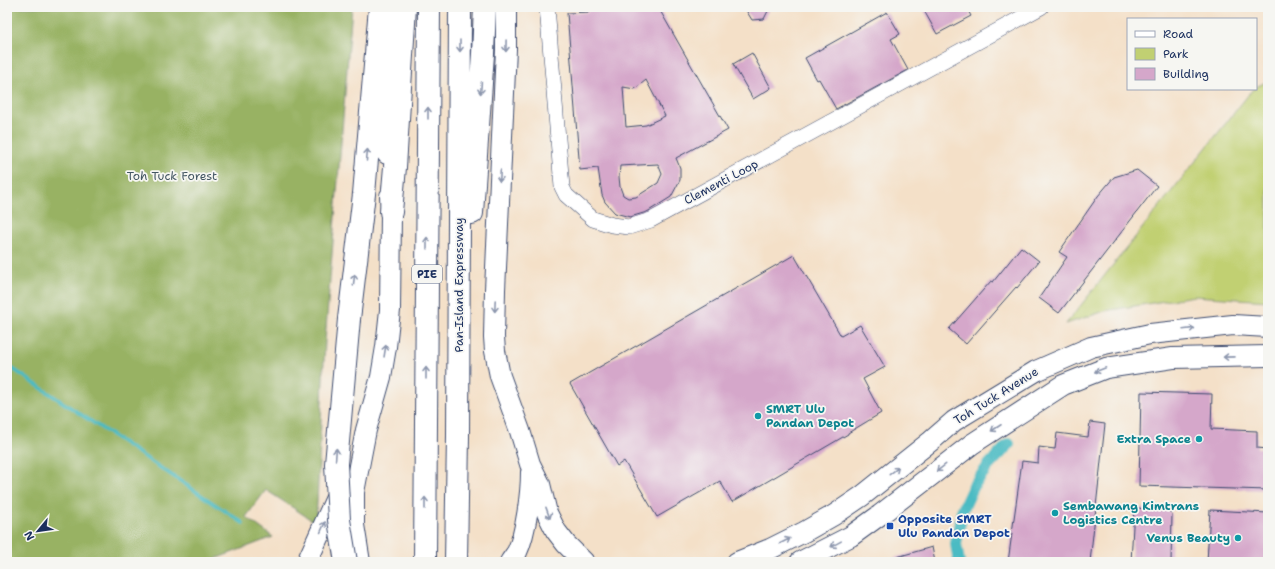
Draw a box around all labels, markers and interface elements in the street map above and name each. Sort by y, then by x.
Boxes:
legend [1127,18,1257,90]
text: Road [1163,26,1194,42]
one-way arrow [456,39,464,52]
one-way arrow [502,39,510,52]
text: Park [1163,46,1189,62]
text: Building [1163,66,1209,82]
one-way arrow [477,81,484,94]
one-way arrow [424,107,432,120]
one-way arrow [364,149,371,162]
street label: Clementi Loop [681,156,761,208]
park label: Toh Tuck Forest [127,168,217,184]
one-way arrow [497,169,504,182]
street label: Pan-Island Expressway [451,217,467,352]
one-way arrow [423,237,431,250]
road number: PIE [412,265,442,283]
one-way arrow [350,274,357,287]
one-way arrow [491,299,499,312]
one-way arrow [1182,326,1195,333]
one-way arrow [381,345,389,358]
one-way arrow [1223,353,1236,360]
street label: Toh Tuck Avenue [951,363,1041,428]
one-way arrow [422,367,430,380]
one-way arrow [1095,367,1107,375]
place label: SMRT Ulu Pandan Depot [766,401,854,431]
marker: SMRT Ulu Pandan Depot [753,411,763,421]
one-way arrow [990,424,1001,432]
place label: Extra Space [1116,431,1191,447]
marker: Extra Space [1194,434,1204,444]
one-way arrow [333,448,340,461]
one-way arrow [935,463,946,472]
one-way arrow [889,467,900,475]
one-way arrow [421,497,429,510]
place label: Sembawang Kimtrans Logistics Centre [1063,498,1199,528]
one-way arrow [545,507,553,519]
marker: Sembawang Kimtrans Logistics Centre [1050,508,1060,518]
north arrow [18,511,58,551]
place label: Opposite SMRT Ulu Pandan Depot [898,511,1010,541]
one-way arrow [320,521,327,533]
marker: Opposite SMRT Ulu Pandan Depot [885,521,895,531]
text: N [21,528,38,543]
place label: Venus Beauty [1146,530,1230,546]
marker: Venus Beauty [1233,533,1243,543]
one-way arrow [779,537,791,545]
one-way arrow [830,541,842,548]

